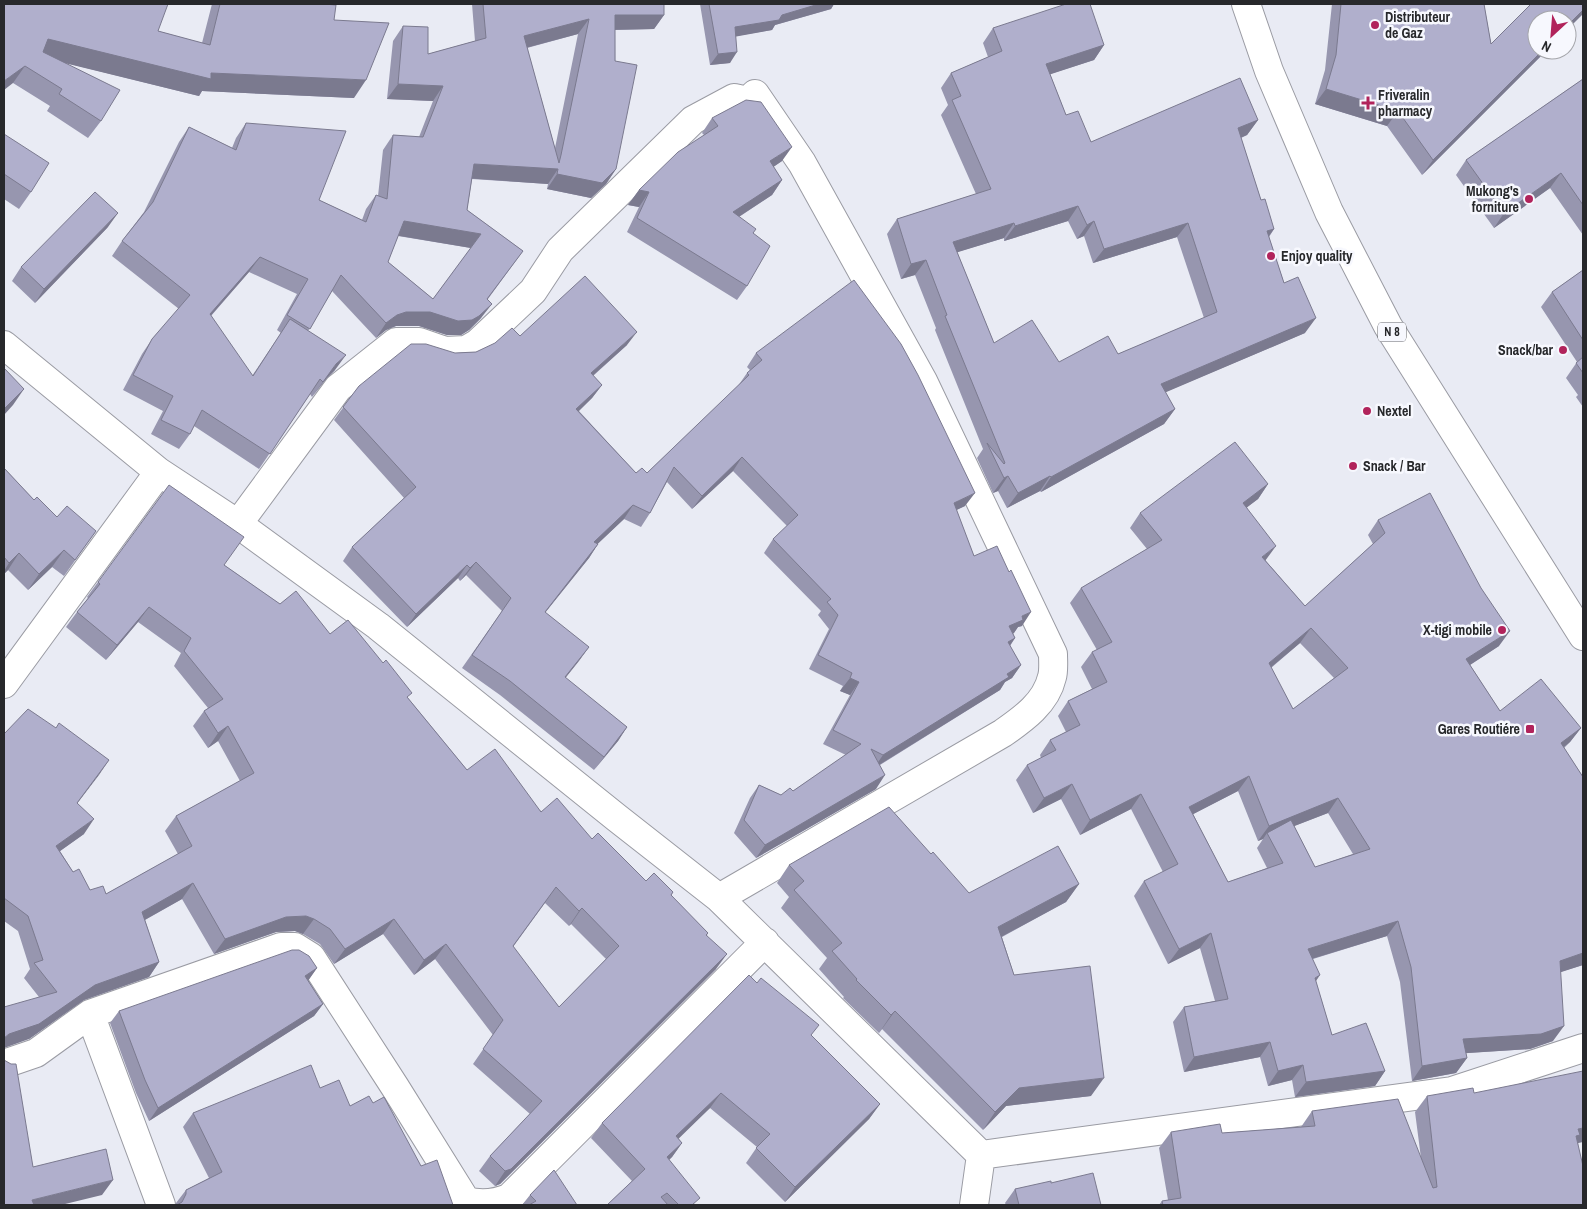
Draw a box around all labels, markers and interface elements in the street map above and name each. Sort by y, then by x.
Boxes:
place label: Distributeur de Gaz [1385,8,1451,42]
north arrow [1527,10,1577,60]
marker: Distributeur de Gaz [1369,19,1381,31]
text: N [1539,37,1554,57]
place label: Friveralin pharmacy [1378,86,1433,120]
marker: Friveralin pharmacy [1362,97,1374,109]
place label: Mukong's forniture [1466,182,1519,216]
marker: Mukong's forniture [1523,193,1535,205]
place label: Enjoy quality [1281,247,1353,265]
marker: Enjoy quality [1265,250,1277,262]
road number: N 8 [1378,322,1406,342]
place label: Snack/bar [1498,341,1554,359]
marker: Snack/bar [1557,344,1569,356]
place label: Nextel [1377,402,1411,420]
marker: Nextel [1361,405,1373,417]
place label: Snack / Bar [1363,457,1426,475]
marker: Snack / Bar [1347,460,1359,472]
place label: X-tigi mobile [1423,621,1492,639]
marker: X-tigi mobile [1496,624,1508,636]
place label: Gares Routiére [1438,720,1520,738]
marker: Gares Routiére [1524,723,1536,735]

